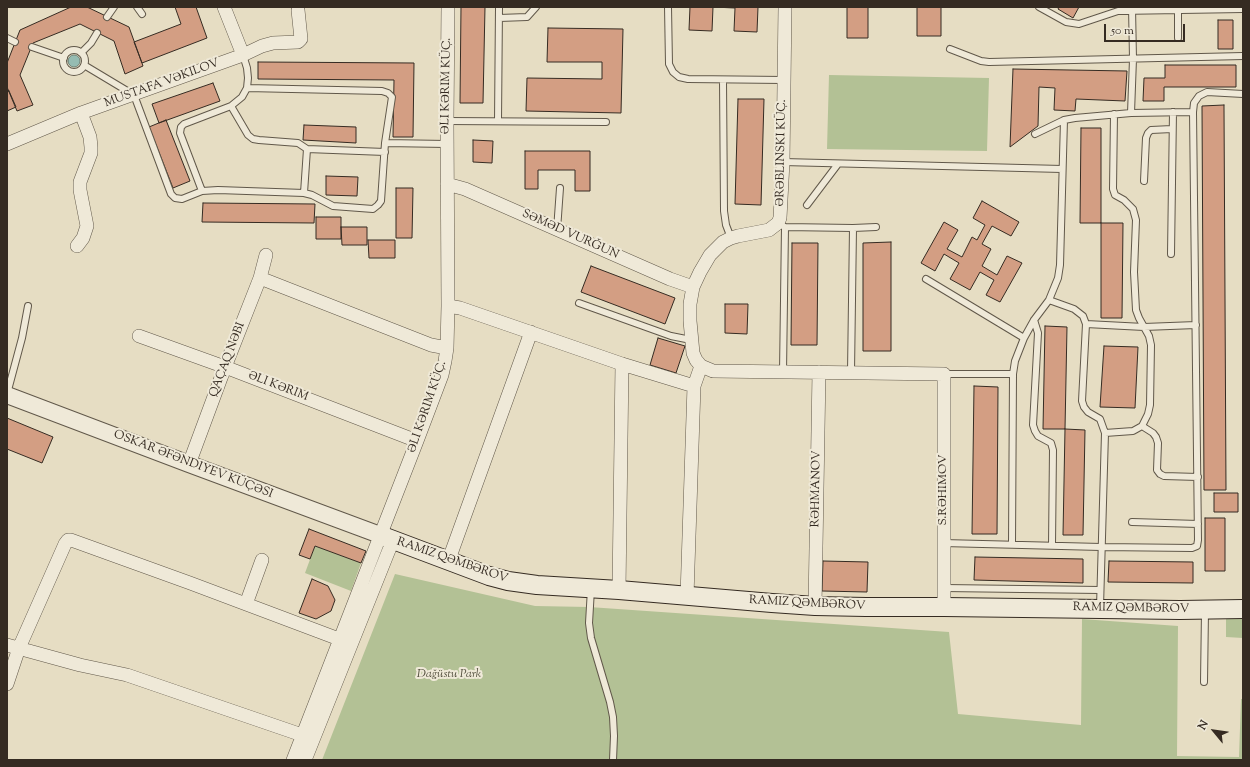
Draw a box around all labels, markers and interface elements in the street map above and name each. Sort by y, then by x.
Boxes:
scale bar [1106,16,1187,42]
text: 50 m [1111,22,1134,40]
street label: ƏLI KƏRIM KÜÇ. [439,38,455,134]
street label: MUSTAFA VƏKILOV [103,57,221,111]
street label: ƏRƏBLINSKI KÜÇ. [774,99,790,207]
street label: SƏMƏD VURĞUN [519,207,621,263]
street label: QAÇAQ NƏBI [207,320,249,400]
street label: ƏLI KƏRIM KÜÇ. [406,359,450,455]
street label: ƏLI KƏRIM [246,369,310,405]
street label: OSKAR ƏFƏNDIYEV KÜÇƏSI [111,428,275,502]
street label: RƏHMANOV [809,451,825,527]
street label: S.RƏHIMOV [937,454,951,526]
street label: RAMIZ QƏMBƏROV [395,535,509,587]
street label: RAMIZ QƏMBƏROV [748,594,866,614]
street label: RAMIZ QƏMBƏROV [1073,601,1189,617]
park label: Dağüstu Park [417,668,481,682]
north arrow [1194,711,1234,751]
text: N [1194,717,1213,733]

